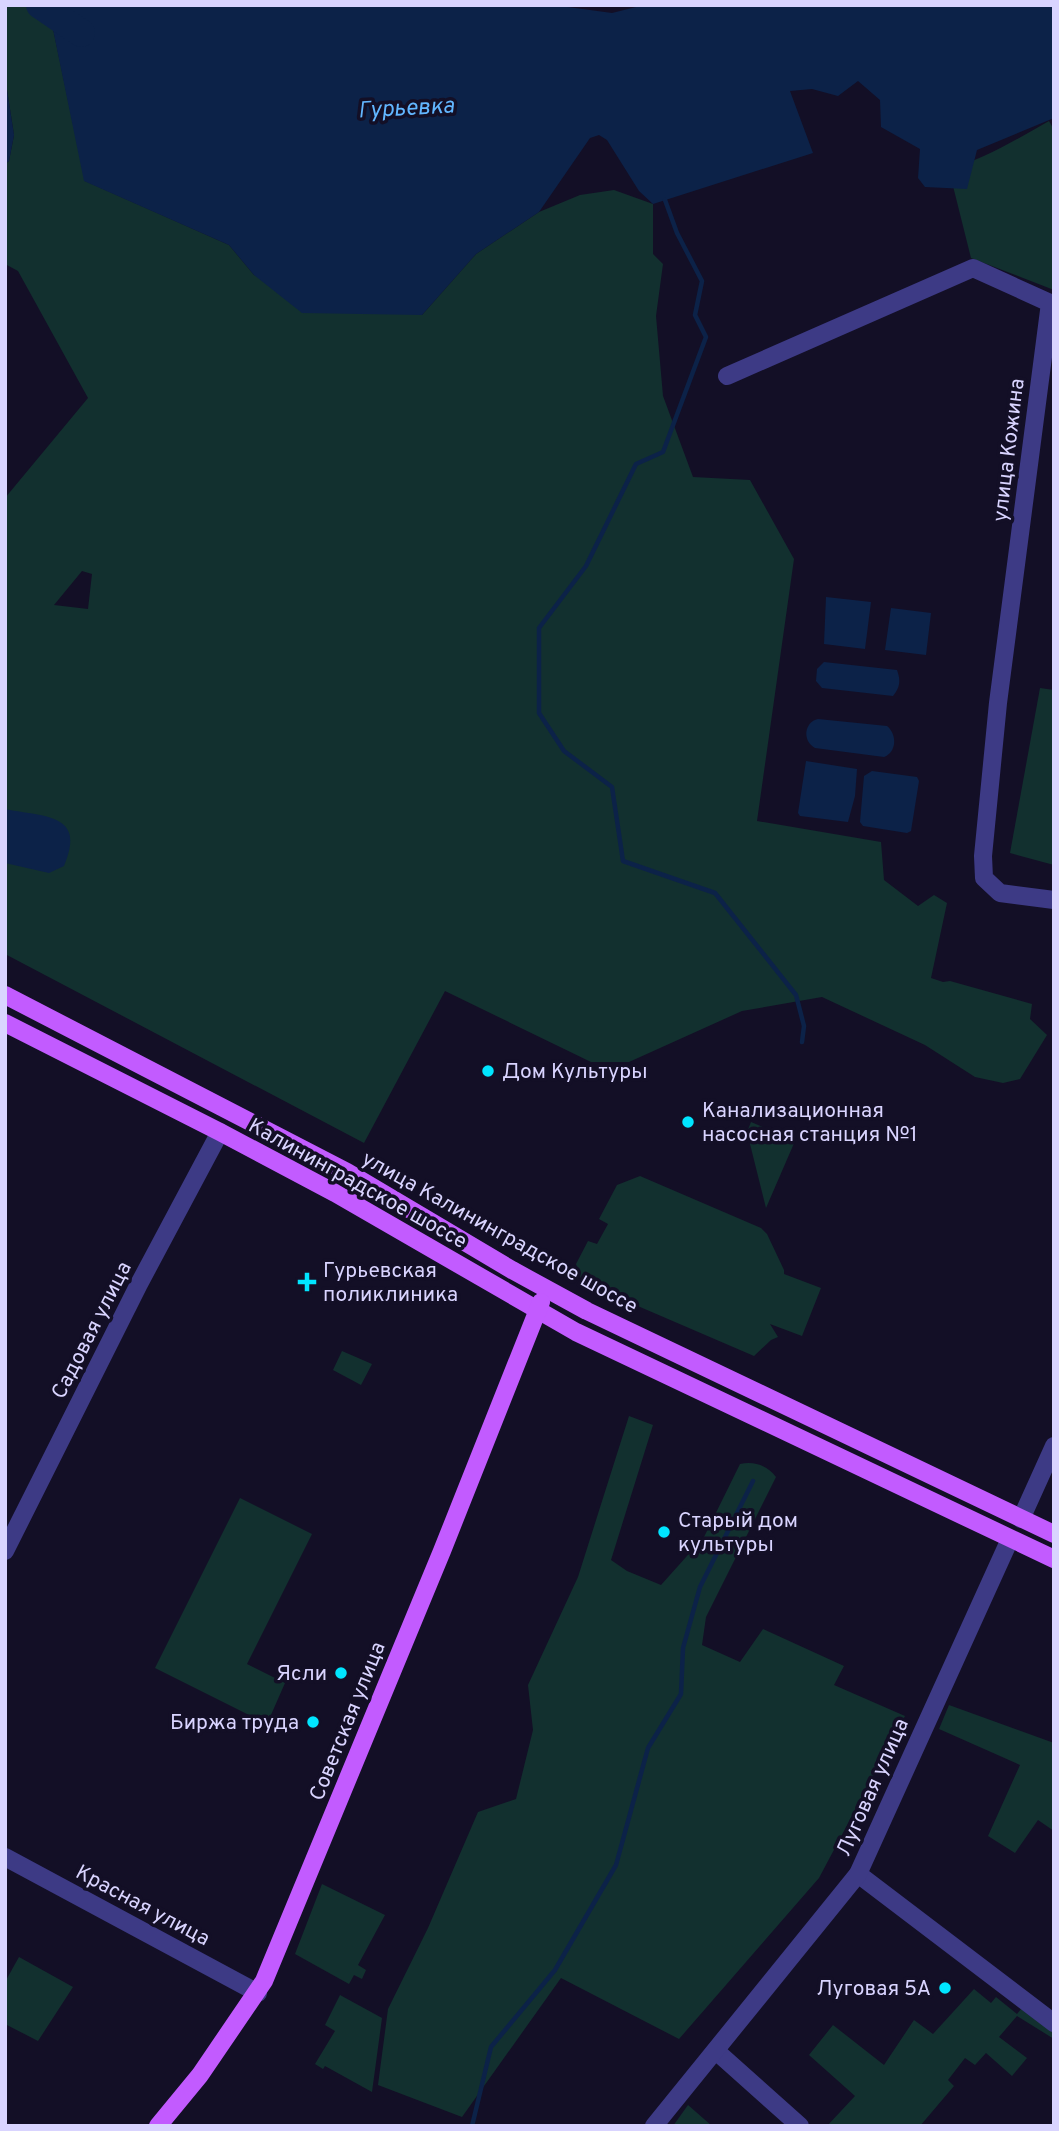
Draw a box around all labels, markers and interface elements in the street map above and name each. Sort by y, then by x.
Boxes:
water label: Гурьевка [357,92,455,127]
street label: улица Кожина [987,377,1032,523]
place label: Дом Культуры [502,1059,648,1086]
marker: Дом Культуры [480,1063,496,1079]
place label: Канализационная насосная станция №1 [702,1098,917,1149]
street label: Калининградское шоссе [243,1113,471,1256]
marker: Канализационная насосная станция №1 [680,1114,696,1130]
street label: улица Калининградское шоссе [357,1146,642,1321]
street label: Садовая улица [46,1257,139,1404]
place label: Гурьевская поликлиника [323,1258,458,1309]
marker: Гурьевская поликлиника [297,1272,317,1292]
place label: Старый дом культуры [678,1508,798,1559]
marker: Старый дом культуры [656,1524,672,1540]
street label: Советская улица [304,1638,393,1805]
place label: Ясли [276,1661,327,1688]
marker: Ясли [333,1665,349,1681]
place label: Биржа труда [170,1710,299,1737]
marker: Биржа труда [305,1714,321,1730]
street label: Луговая улица [831,1714,916,1861]
street label: Красная улица [70,1860,214,1953]
place label: Луговая 5А [816,1976,931,2003]
marker: Луговая 5А [937,1980,953,1996]

